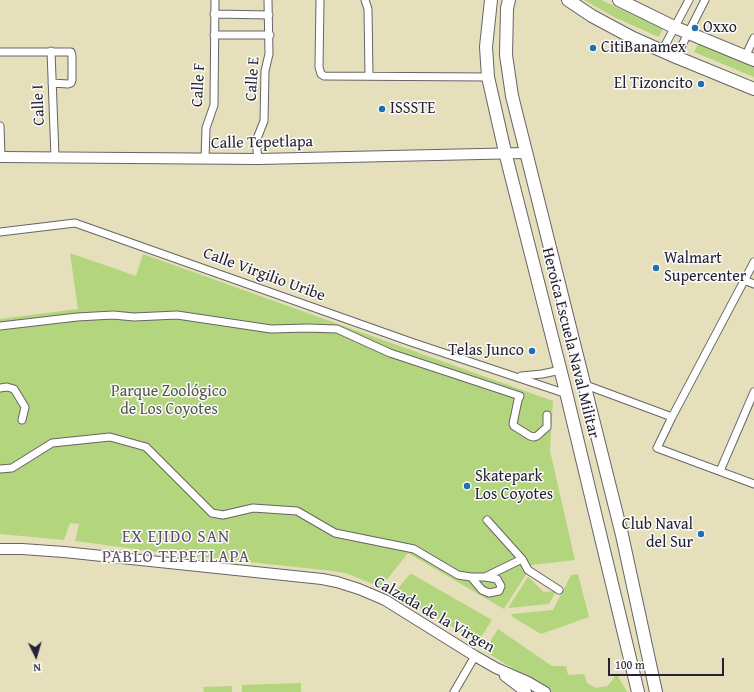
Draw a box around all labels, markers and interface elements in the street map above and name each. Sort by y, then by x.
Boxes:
place label: Oxxo [703,18,737,38]
marker: Oxxo [690,23,700,33]
place label: CitiBanamex [601,38,686,58]
marker: CitiBanamex [588,43,598,53]
street label: Calle E [242,56,264,102]
street label: Calle F [188,62,210,108]
place label: El Tizoncito [614,74,693,94]
marker: El Tizoncito [696,79,706,89]
street label: Calle I [29,84,49,126]
place label: ISSSTE [390,99,435,119]
marker: ISSSTE [377,104,387,114]
street label: Calle Tepetlapa [211,133,313,153]
street label: Calle Virgilio Uribe [200,244,328,306]
street label: Heroica Escuela Naval Militar [537,246,603,440]
place label: Walmart Supercenter [664,249,746,287]
marker: Walmart Supercenter [651,263,661,273]
place label: Telas Junco [448,341,524,361]
marker: Telas Junco [527,346,537,356]
park label: Parque Zoológico de Los Coyotes [111,382,227,420]
place label: Skatepark Los Coyotes [475,467,553,505]
marker: Skatepark Los Coyotes [462,481,472,491]
place label: Club Naval del Sur [622,515,693,553]
district label: EX EJIDO SAN PABLO TEPETLAPA [102,528,250,568]
marker: Club Naval del Sur [696,529,706,539]
street label: Calzada de la Virgen [370,573,498,657]
north arrow [16,636,56,676]
scale bar [610,650,726,676]
text: 100 m [615,656,645,673]
text: N [33,660,41,676]

